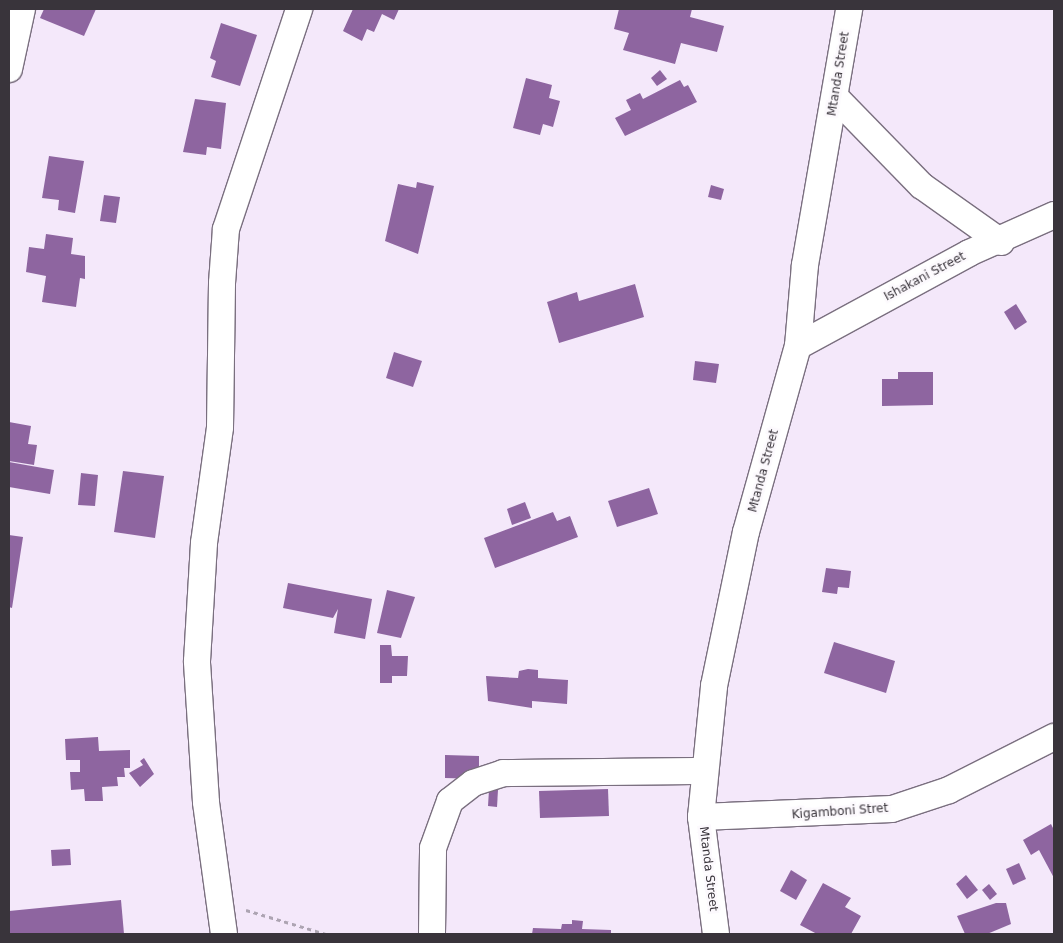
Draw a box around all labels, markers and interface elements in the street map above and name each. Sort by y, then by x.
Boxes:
street label: Mtanda Street [825,31,853,117]
street label: Ishakani Street [882,250,968,304]
street label: Mtanda Street [746,428,782,514]
street label: Kigamboni Stret [791,801,889,823]
street label: Mtanda Street [696,826,720,912]

